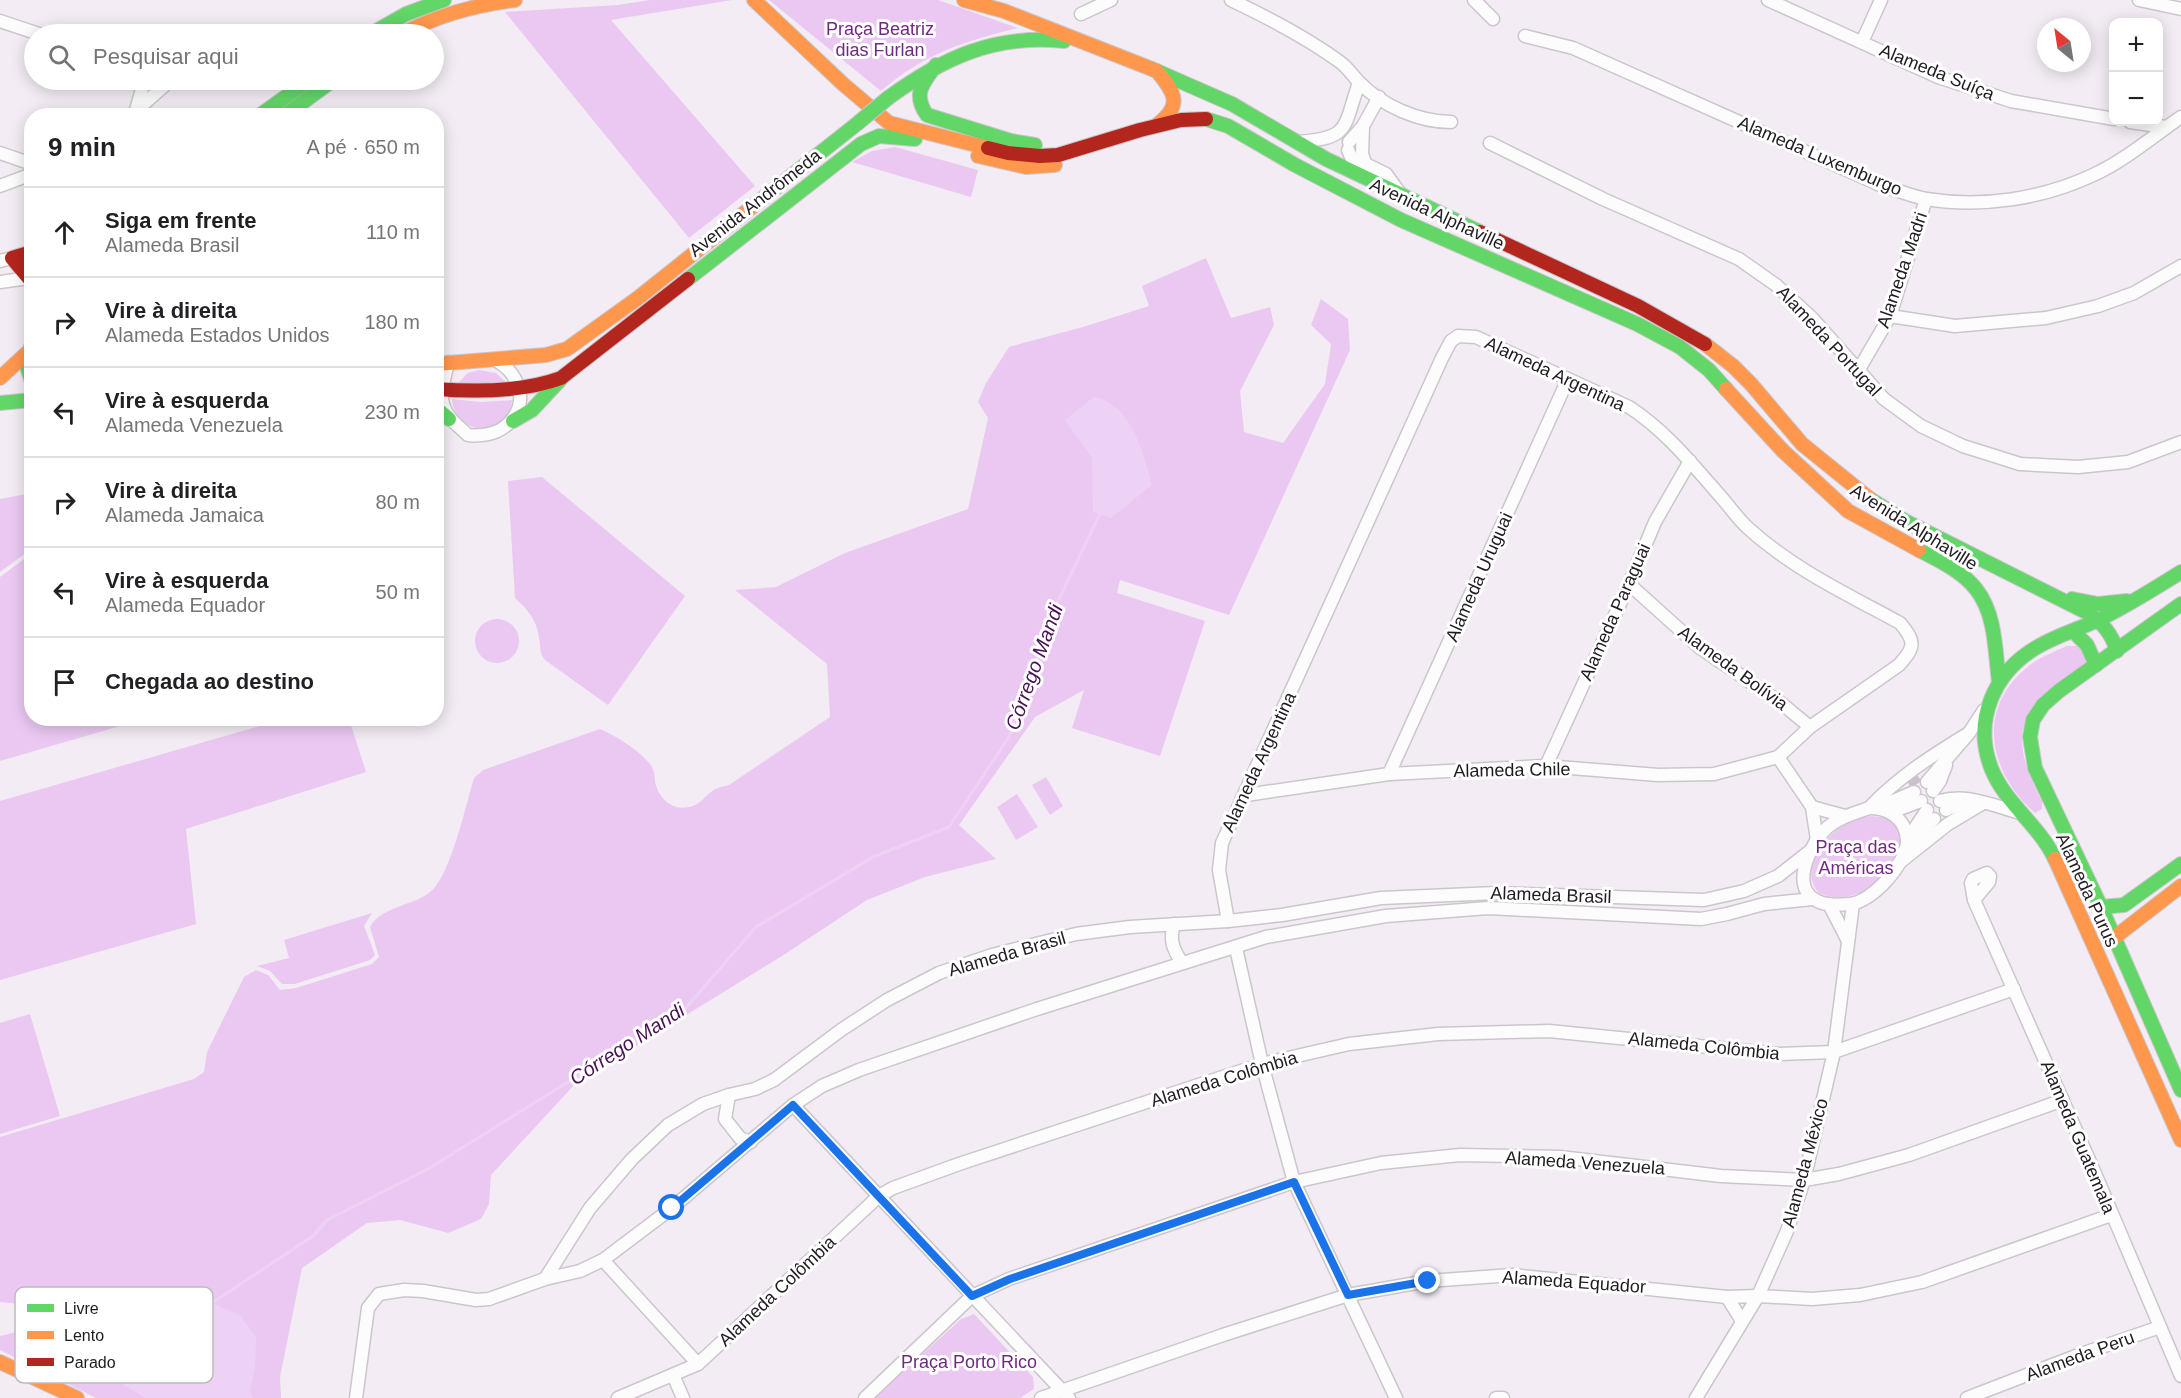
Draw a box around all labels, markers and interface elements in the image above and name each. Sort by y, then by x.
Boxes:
north arrow [2037,18,2091,72]
map controls [2109,18,2163,126]
button: + [2109,18,2163,72]
park label: Praça Beatriz dias Furlan [826,19,934,60]
search box [24,24,444,90]
street label: Alameda Suíça [1877,40,1998,105]
icon: search [45,41,78,74]
text: Pesquisar aqui [93,44,239,69]
button: − [2109,72,2163,126]
street label: Alameda Luxemburgo [1735,112,1905,200]
text: 9 min [48,132,116,162]
text: A pé · 650 m [307,136,420,158]
street label: Avenida Andrômeda [685,145,826,261]
street label: Avenida Alphaville [1367,174,1507,254]
text: Siga em frente [105,208,257,233]
street label: Alameda Madri [1873,210,1931,330]
icon: ahead [48,216,81,249]
text: 110 m [366,221,420,243]
text: Alameda Brasil [105,234,240,256]
street label: Alameda Portugal [1773,282,1885,400]
text: Vire à direita [105,298,237,323]
icon: right [48,306,81,339]
text: 180 m [364,311,420,333]
text: Alameda Estados Unidos [105,324,330,346]
street label: Alameda Argentina [1482,333,1629,416]
text: Vire à esquerda [105,388,268,413]
icon: left [48,396,81,429]
text: 230 m [364,401,420,423]
text: Alameda Venezuela [105,414,283,436]
text: Vire à direita [105,478,237,503]
street label: Avenida Alphaville [1847,480,1981,574]
icon: right [48,486,81,519]
text: 80 m [376,491,420,513]
text: Alameda Jamaica [105,504,264,526]
street label: Alameda Uruguai [1442,509,1516,645]
street label: Alameda Paraguai [1576,540,1654,684]
text: Vire à esquerda [105,568,268,593]
icon: left [48,576,81,609]
text: 50 m [376,581,420,603]
text: Alameda Equador [105,594,265,616]
water label: Córrego Mandi [1001,601,1067,733]
street label: Alameda Bolívia [1675,622,1792,715]
icon: arrive [48,666,81,699]
text: Chegada ao destino [105,669,314,694]
street label: Alameda Argentina [1218,688,1301,835]
street label: Alameda Chile [1453,759,1571,781]
street label: Alameda Purus [2052,830,2122,950]
park label: Praça das Américas [1815,837,1897,878]
street label: Alameda Brasil [1490,883,1612,907]
street label: Alameda Brasil [946,928,1068,980]
water label: Córrego Mandi [566,998,689,1089]
street label: Alameda Colômbia [1627,1028,1782,1064]
street label: Alameda Colômbia [1148,1047,1301,1111]
street label: Alameda Guatemala [2037,1058,2120,1217]
street label: Alameda México [1778,1096,1832,1230]
street label: Alameda Venezuela [1504,1147,1667,1179]
route start [658,1194,684,1220]
street label: Alameda Colômbia [715,1231,840,1350]
route end [1414,1267,1440,1293]
street label: Alameda Equador [1501,1267,1647,1297]
legend [15,1287,213,1383]
text: Livre [64,1300,99,1317]
text: Lento [64,1327,104,1344]
street label: Alameda Peru [2023,1327,2137,1385]
park label: Praça Porto Rico [901,1352,1037,1372]
text: Parado [64,1354,116,1371]

